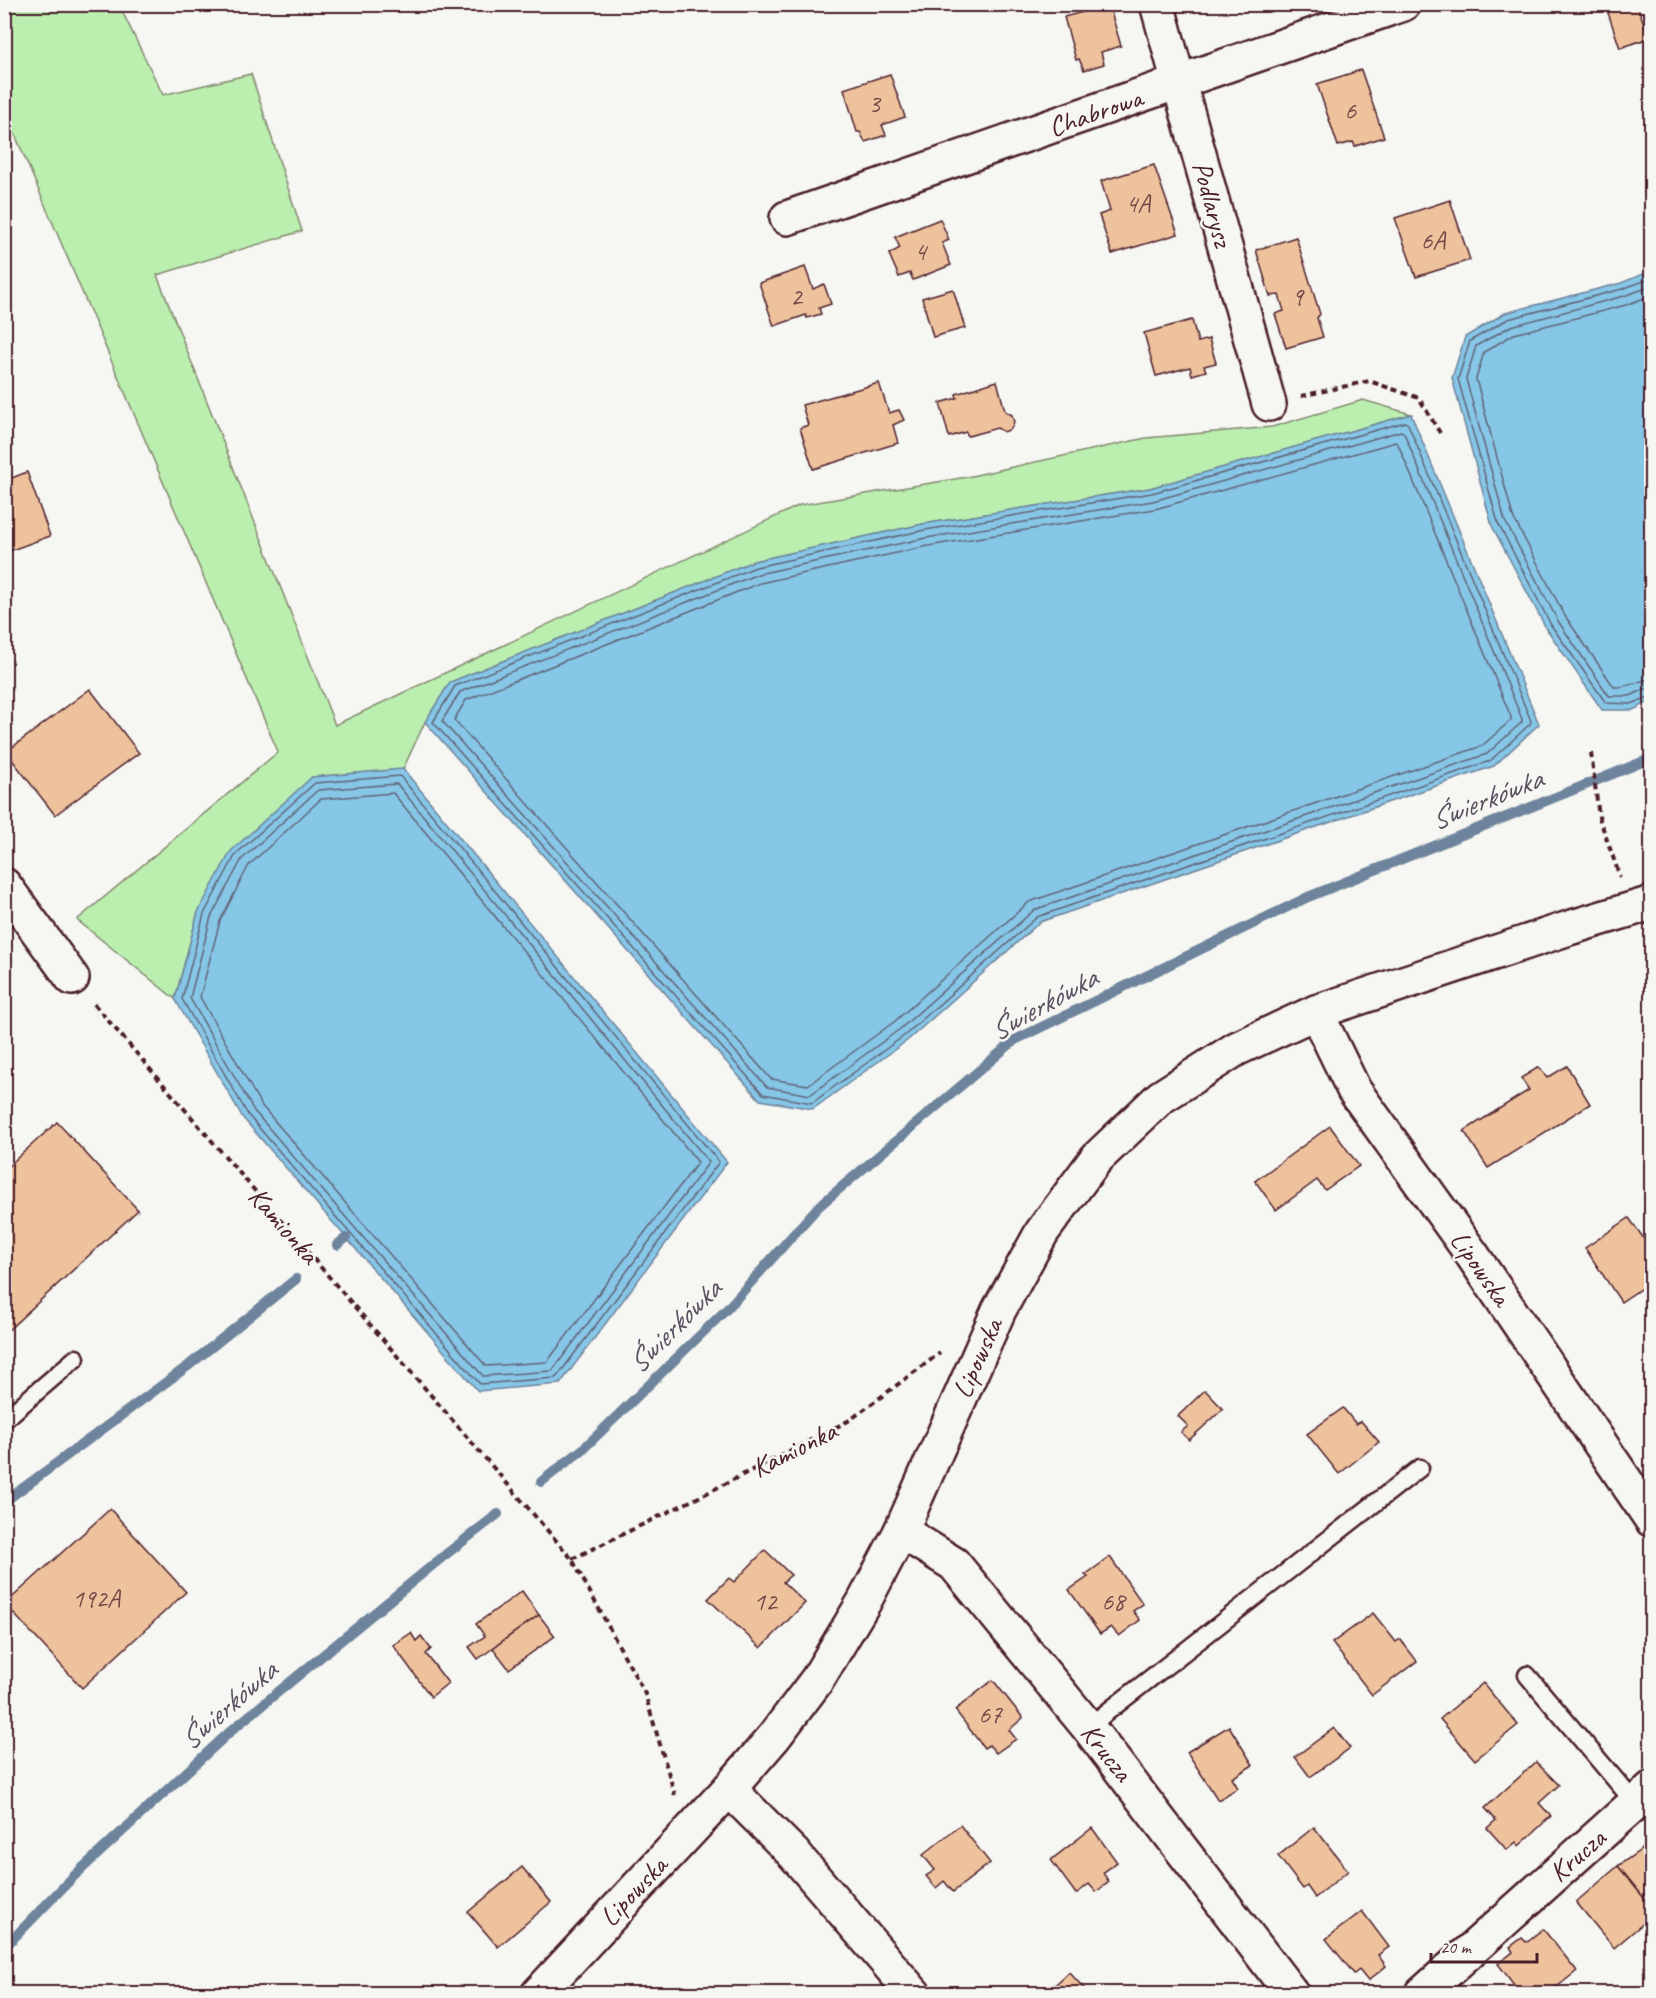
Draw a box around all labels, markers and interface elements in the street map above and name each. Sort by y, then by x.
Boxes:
street label: Chabrowa [1044,79,1149,144]
house number: 3 [868,87,882,120]
house number: 6 [1344,94,1357,127]
street label: Podlarysz [1185,157,1242,253]
house number: 4A [1126,187,1152,220]
house number: 6A [1421,224,1447,257]
house number: 4 [914,235,928,268]
house number: 2 [790,280,804,313]
house number: 9 [1291,280,1305,313]
water label: Świerkówka [1424,758,1550,839]
water label: Świerkówka [982,957,1106,1049]
street label: Kamionka [241,1179,328,1272]
street label: Lipowska [1443,1224,1521,1314]
water label: Świerkówka [619,1269,731,1381]
street label: Lipowska [944,1310,1011,1403]
street label: Kamionka [746,1412,844,1485]
house number: 192A [72,1582,122,1615]
house number: 12 [753,1585,779,1618]
house number: 68 [1101,1585,1127,1618]
water label: Świerkówka [171,1650,287,1758]
house number: 67 [978,1698,1003,1731]
street label: Krucza [1073,1716,1142,1789]
street label: Krucza [1541,1820,1614,1889]
street label: Lipowska [592,1847,676,1934]
scale bar [1431,1926,1538,1964]
text: 20 m [1440,1936,1473,1958]

